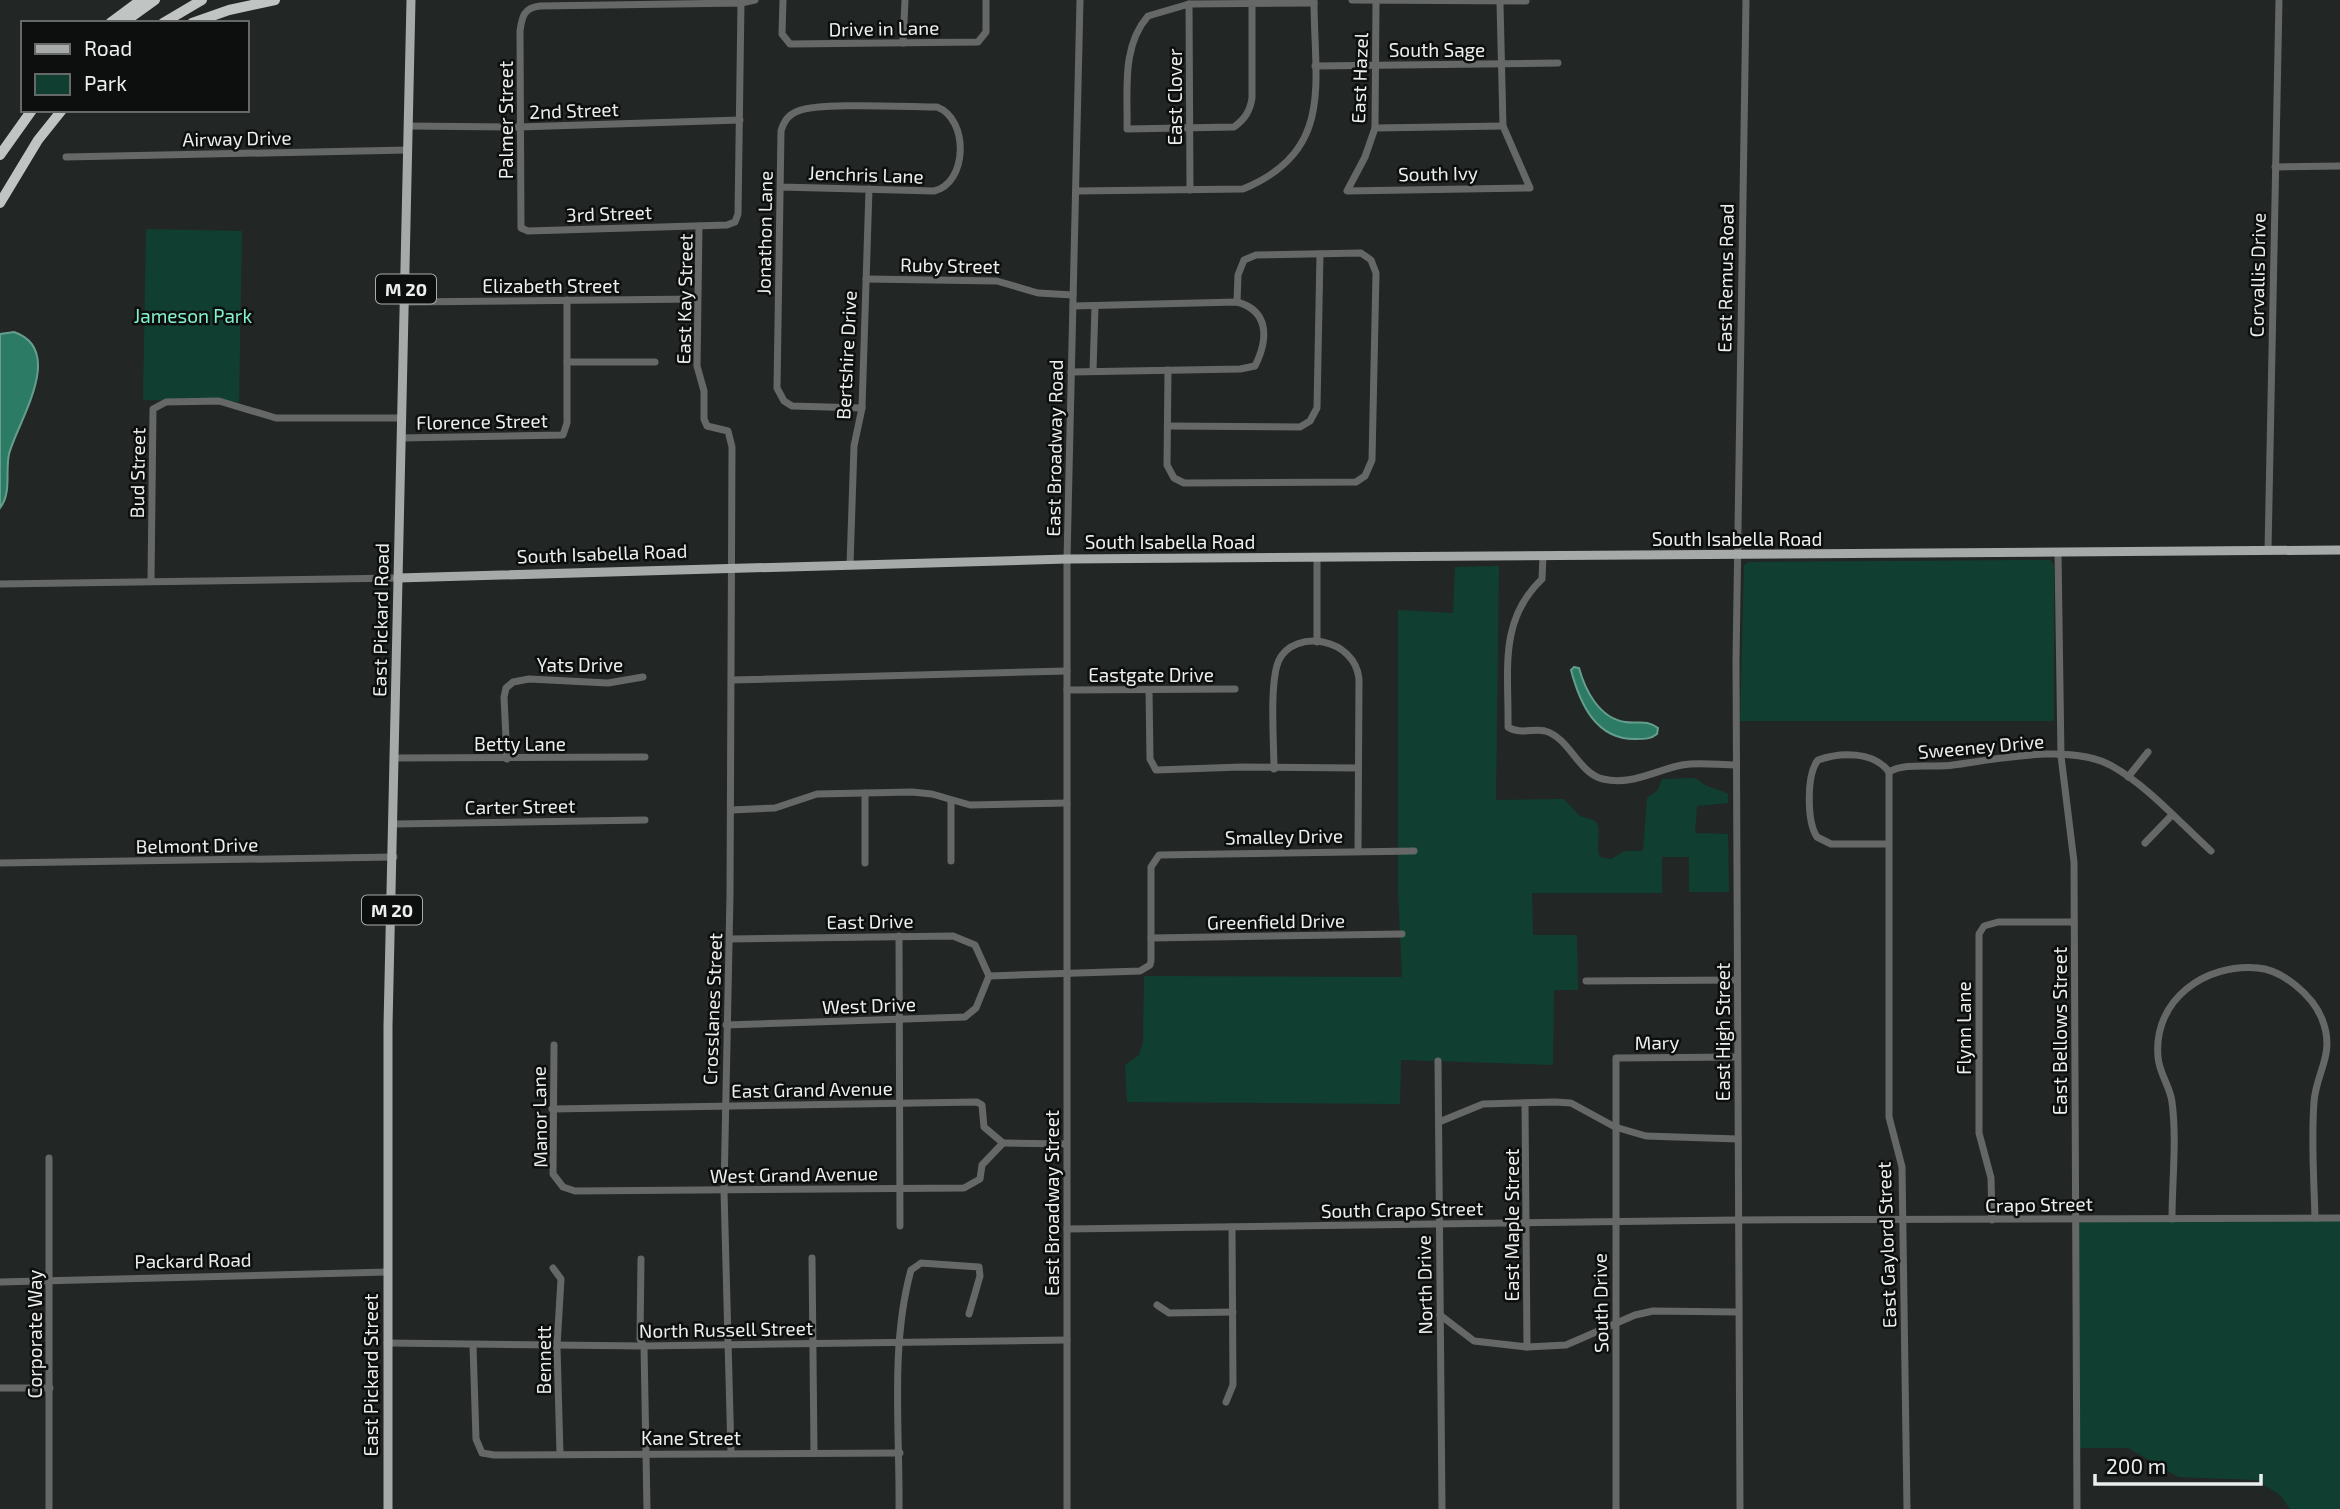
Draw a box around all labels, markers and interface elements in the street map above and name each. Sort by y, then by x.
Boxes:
street label: Drive in Lane [828,16,940,40]
legend [21,21,248,112]
street label: East Hazel [1346,32,1372,124]
text: Road [84,35,132,60]
street label: South Sage [1389,38,1485,61]
street label: East Clover [1163,48,1186,146]
street label: Palmer Street [494,61,517,179]
text: Park [84,70,127,95]
street label: 2nd Street [529,97,619,123]
street label: Airway Drive [182,126,292,150]
street label: Jenchris Lane [808,160,924,188]
street label: South Ivy [1398,161,1478,185]
street label: Jonathon Lane [751,171,777,295]
street label: 3rd Street [566,200,652,226]
street label: East Remus Road [1712,203,1738,353]
street label: Corvallis Drive [2244,212,2270,338]
street label: East Kay Street [671,234,697,364]
street label: Ruby Street [900,253,1000,277]
road number: M 20 [376,274,436,304]
street label: Elizabeth Street [482,274,620,297]
street label: Bertshire Drive [831,290,861,420]
park label: Jameson Park [134,304,252,327]
street label: East Broadway Road [1041,359,1067,537]
street label: Florence Street [416,408,548,434]
street label: Bud Street [125,428,149,518]
street label: South Isabella Road [1652,527,1822,550]
street label: South Isabella Road [1085,530,1255,553]
street label: South Isabella Road [516,539,688,567]
street label: East Pickard Road [367,543,393,697]
street label: Yats Drive [537,653,623,676]
street label: Eastgate Drive [1088,663,1214,686]
street label: Sweeney Drive [1917,729,2045,763]
street label: Betty Lane [474,732,566,755]
street label: Carter Street [465,794,575,818]
street label: Smalley Drive [1225,823,1343,849]
street label: Belmont Drive [135,832,259,858]
road number: M 20 [362,896,422,925]
street label: Greenfield Drive [1207,908,1345,934]
street label: East Drive [826,909,914,933]
street label: Crosslanes Street [698,932,726,1086]
street label: East Bellows Street [2048,947,2071,1115]
street label: East High Street [1711,963,1734,1101]
street label: Flynn Lane [1952,981,1975,1075]
street label: West Drive [822,992,916,1018]
street label: Mary [1634,1030,1680,1054]
street label: Manor Lane [527,1066,551,1168]
street label: East Grand Avenue [731,1076,893,1102]
street label: East Broadway Street [1040,1110,1063,1296]
street label: East Maple Street [1500,1148,1523,1302]
street label: West Grand Avenue [710,1161,878,1187]
street label: East Gaylord Street [1872,1161,1900,1329]
street label: Crapo Street [1985,1192,2093,1216]
street label: South Crapo Street [1321,1196,1483,1222]
street label: North Drive [1412,1235,1436,1335]
street label: Packard Road [134,1247,252,1273]
street label: South Drive [1588,1253,1612,1353]
street label: Corporate Way [23,1270,46,1398]
street label: East Pickard Street [359,1294,382,1456]
street label: North Russell Street [639,1316,813,1342]
street label: Bennett [532,1326,555,1394]
street label: Kane Street [641,1426,741,1449]
scale bar [2095,1442,2261,1486]
text: 200 m [2106,1453,2166,1478]

